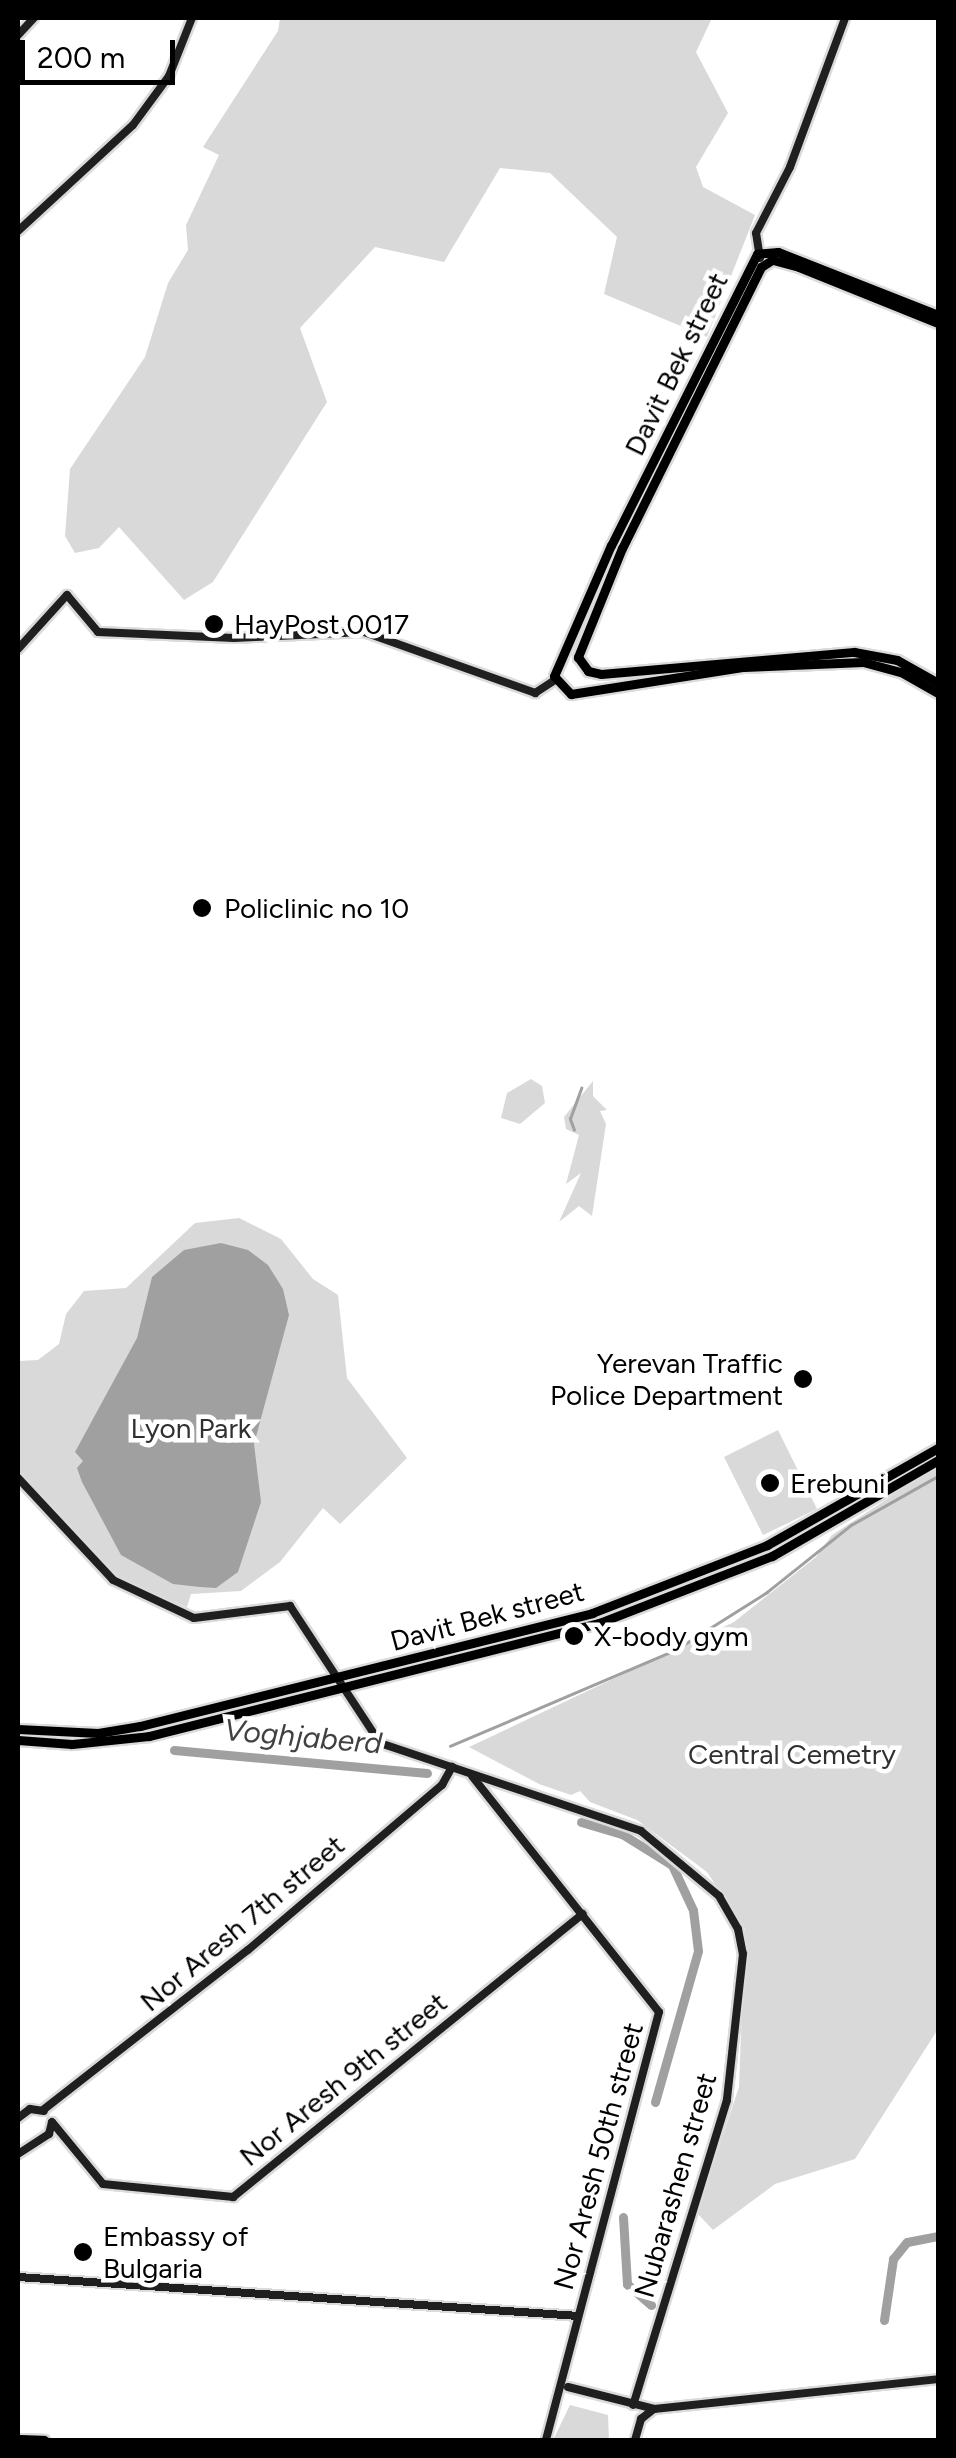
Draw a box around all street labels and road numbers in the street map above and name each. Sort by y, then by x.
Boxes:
street label: Davit Bek street [617,267,735,461]
street label: Davit Bek street [387,1574,587,1658]
street label: Nor Aresh 7th street [133,1828,351,2018]
street label: Nor Aresh 9th street [233,1985,453,2173]
street label: Nor Aresh 50th street [546,2019,650,2293]
street label: Nubarashen street [627,2069,723,2301]

